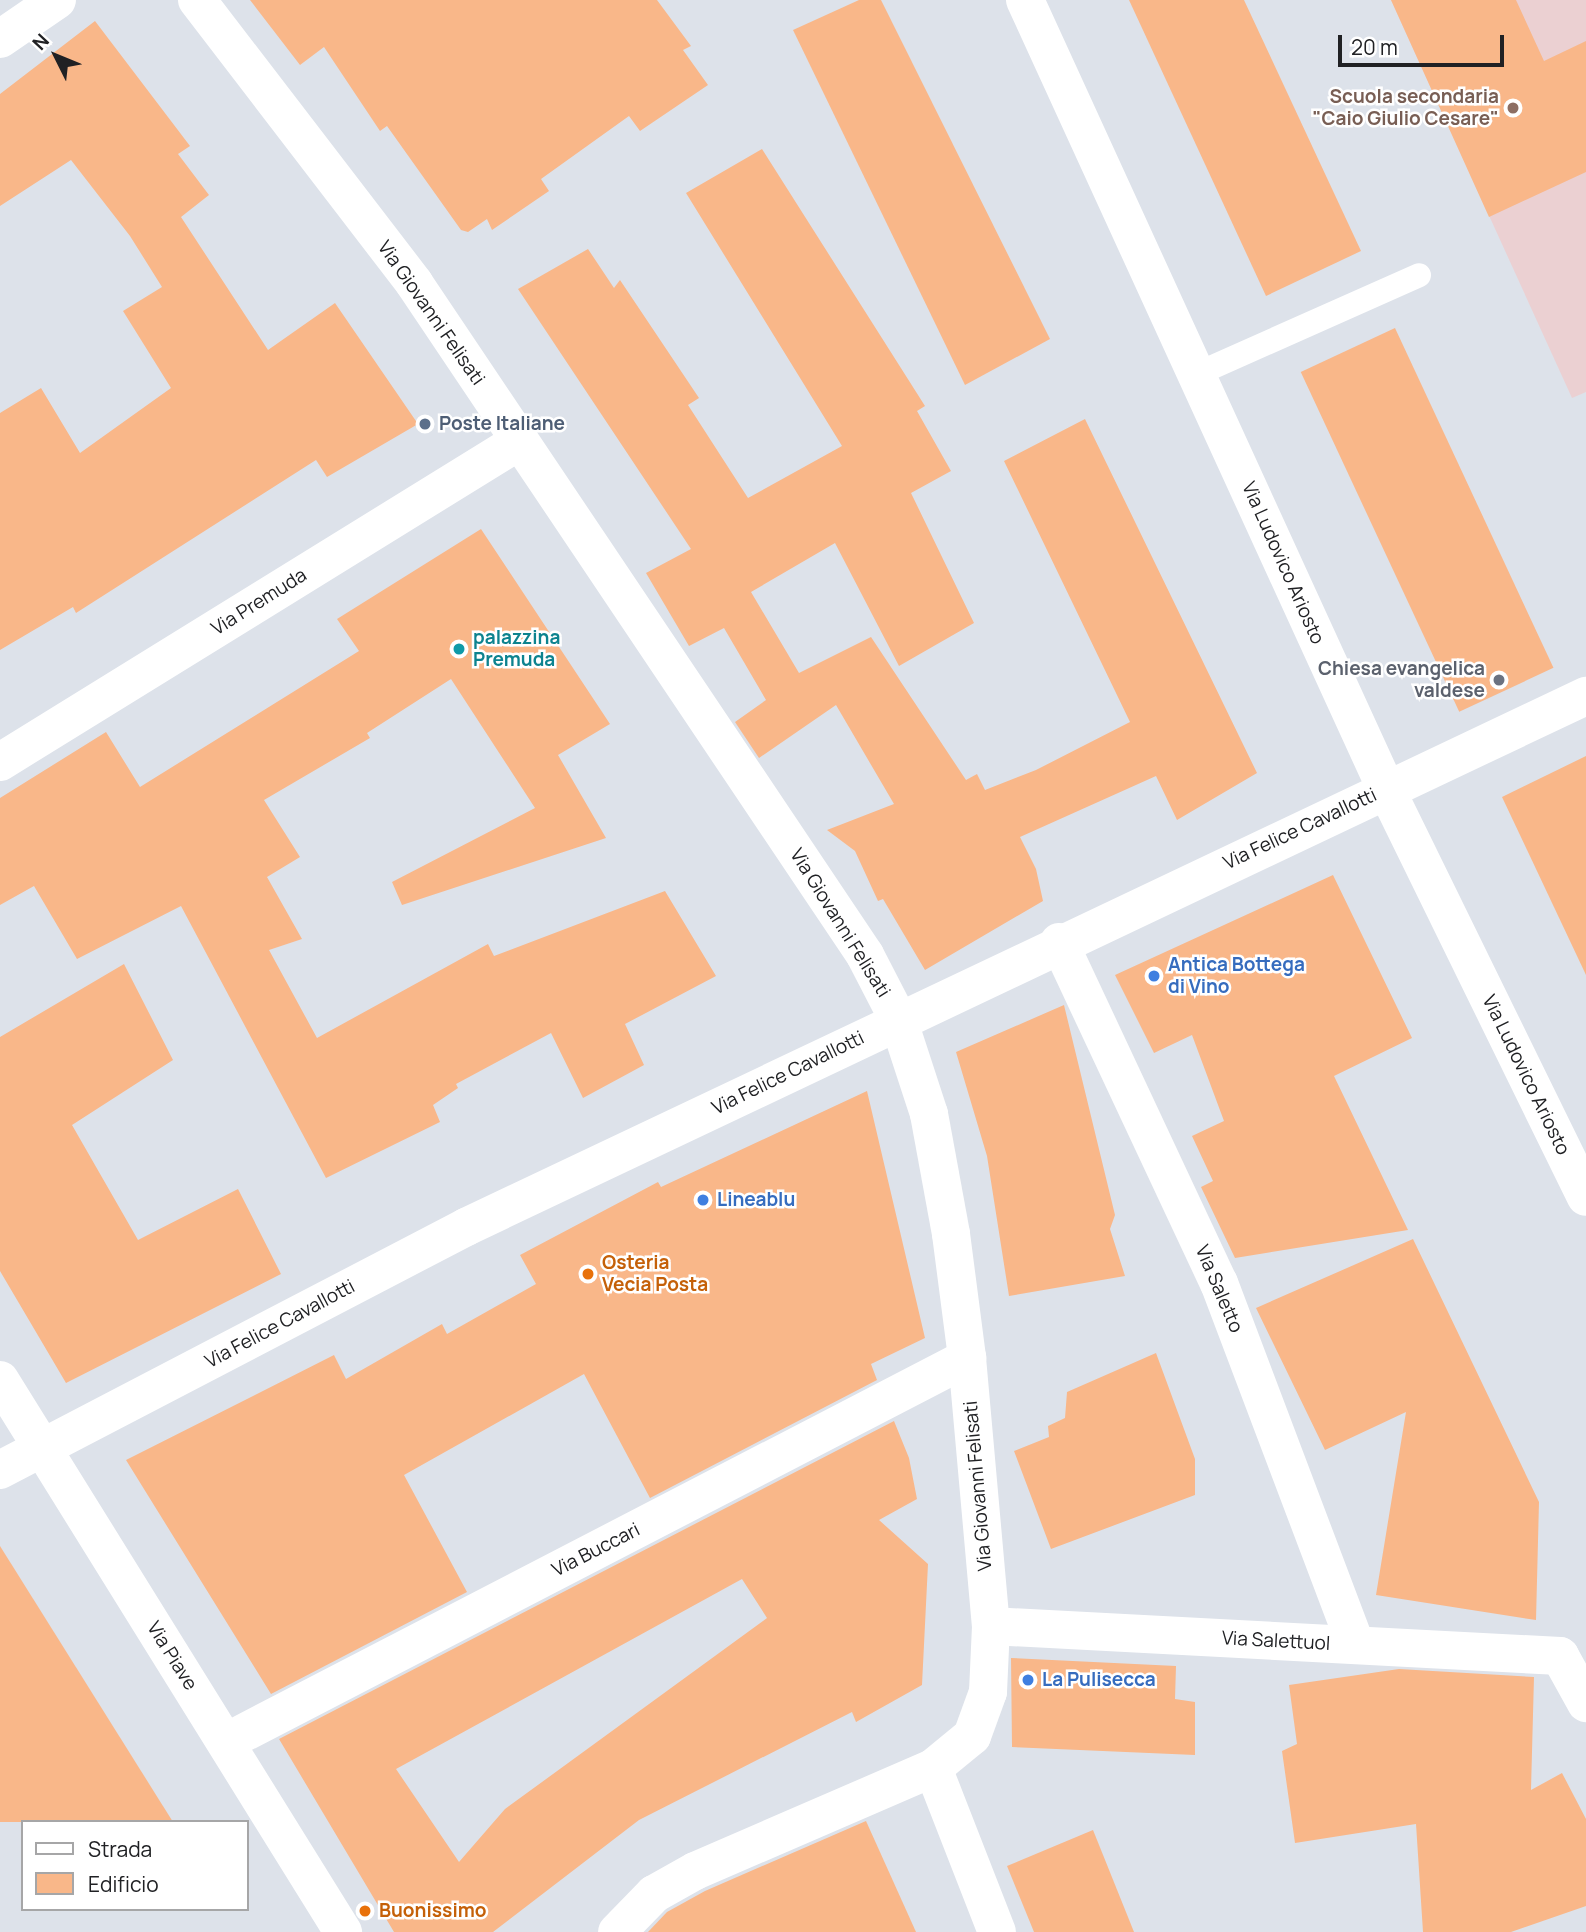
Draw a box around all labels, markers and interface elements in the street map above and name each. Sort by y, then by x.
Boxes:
north arrow [21,21,91,91]
scale bar [1341,21,1507,65]
text: N [26,28,55,56]
text: 20 m [1351,33,1398,61]
place label: Scuola secondaria "Caio Giulio Cesare" [1313,86,1499,130]
marker: Scuola secondaria "Caio Giulio Cesare" [1505,100,1521,116]
street label: Via Giovanni Felisati [373,236,489,390]
place label: Poste Italiane [439,413,565,435]
marker: Poste Italiane [417,416,433,432]
street label: Via Ludovico Ariosto [1237,478,1329,648]
street label: Via Premuda [207,564,311,640]
place label: palazzina Premuda [473,627,560,671]
marker: palazzina Premuda [451,641,467,657]
place label: Chiesa evangelica valdese [1318,658,1485,702]
marker: Chiesa evangelica valdese [1491,672,1507,688]
street label: Via Felice Cavallotti [1220,784,1380,874]
street label: Via Giovanni Felisati [785,845,895,1001]
place label: Antica Bottega di Vino [1168,954,1305,998]
marker: Antica Bottega di Vino [1146,968,1162,984]
street label: Via Ludovico Ariosto [1477,991,1575,1159]
street label: Via Felice Cavallotti [708,1026,868,1120]
place label: Lineablu [717,1189,795,1211]
marker: Lineablu [695,1192,711,1208]
street label: Via Saletto [1190,1242,1248,1336]
place label: Osteria Vecia Posta [602,1252,708,1296]
marker: Osteria Vecia Posta [580,1266,596,1282]
street label: Via Felice Cavallotti [201,1275,359,1373]
street label: Via Giovanni Felisati [959,1400,997,1572]
street label: Via Buccari [548,1518,644,1582]
street label: Via Piave [142,1618,202,1694]
street label: Via Salettuol [1221,1627,1331,1655]
place label: La Pulisecca [1042,1669,1156,1691]
marker: La Pulisecca [1020,1672,1036,1688]
legend [21,1820,248,1911]
text: Strada [88,1835,152,1863]
text: Edificio [88,1870,159,1898]
place label: Buonissimo [379,1900,486,1922]
marker: Buonissimo [357,1903,373,1919]

